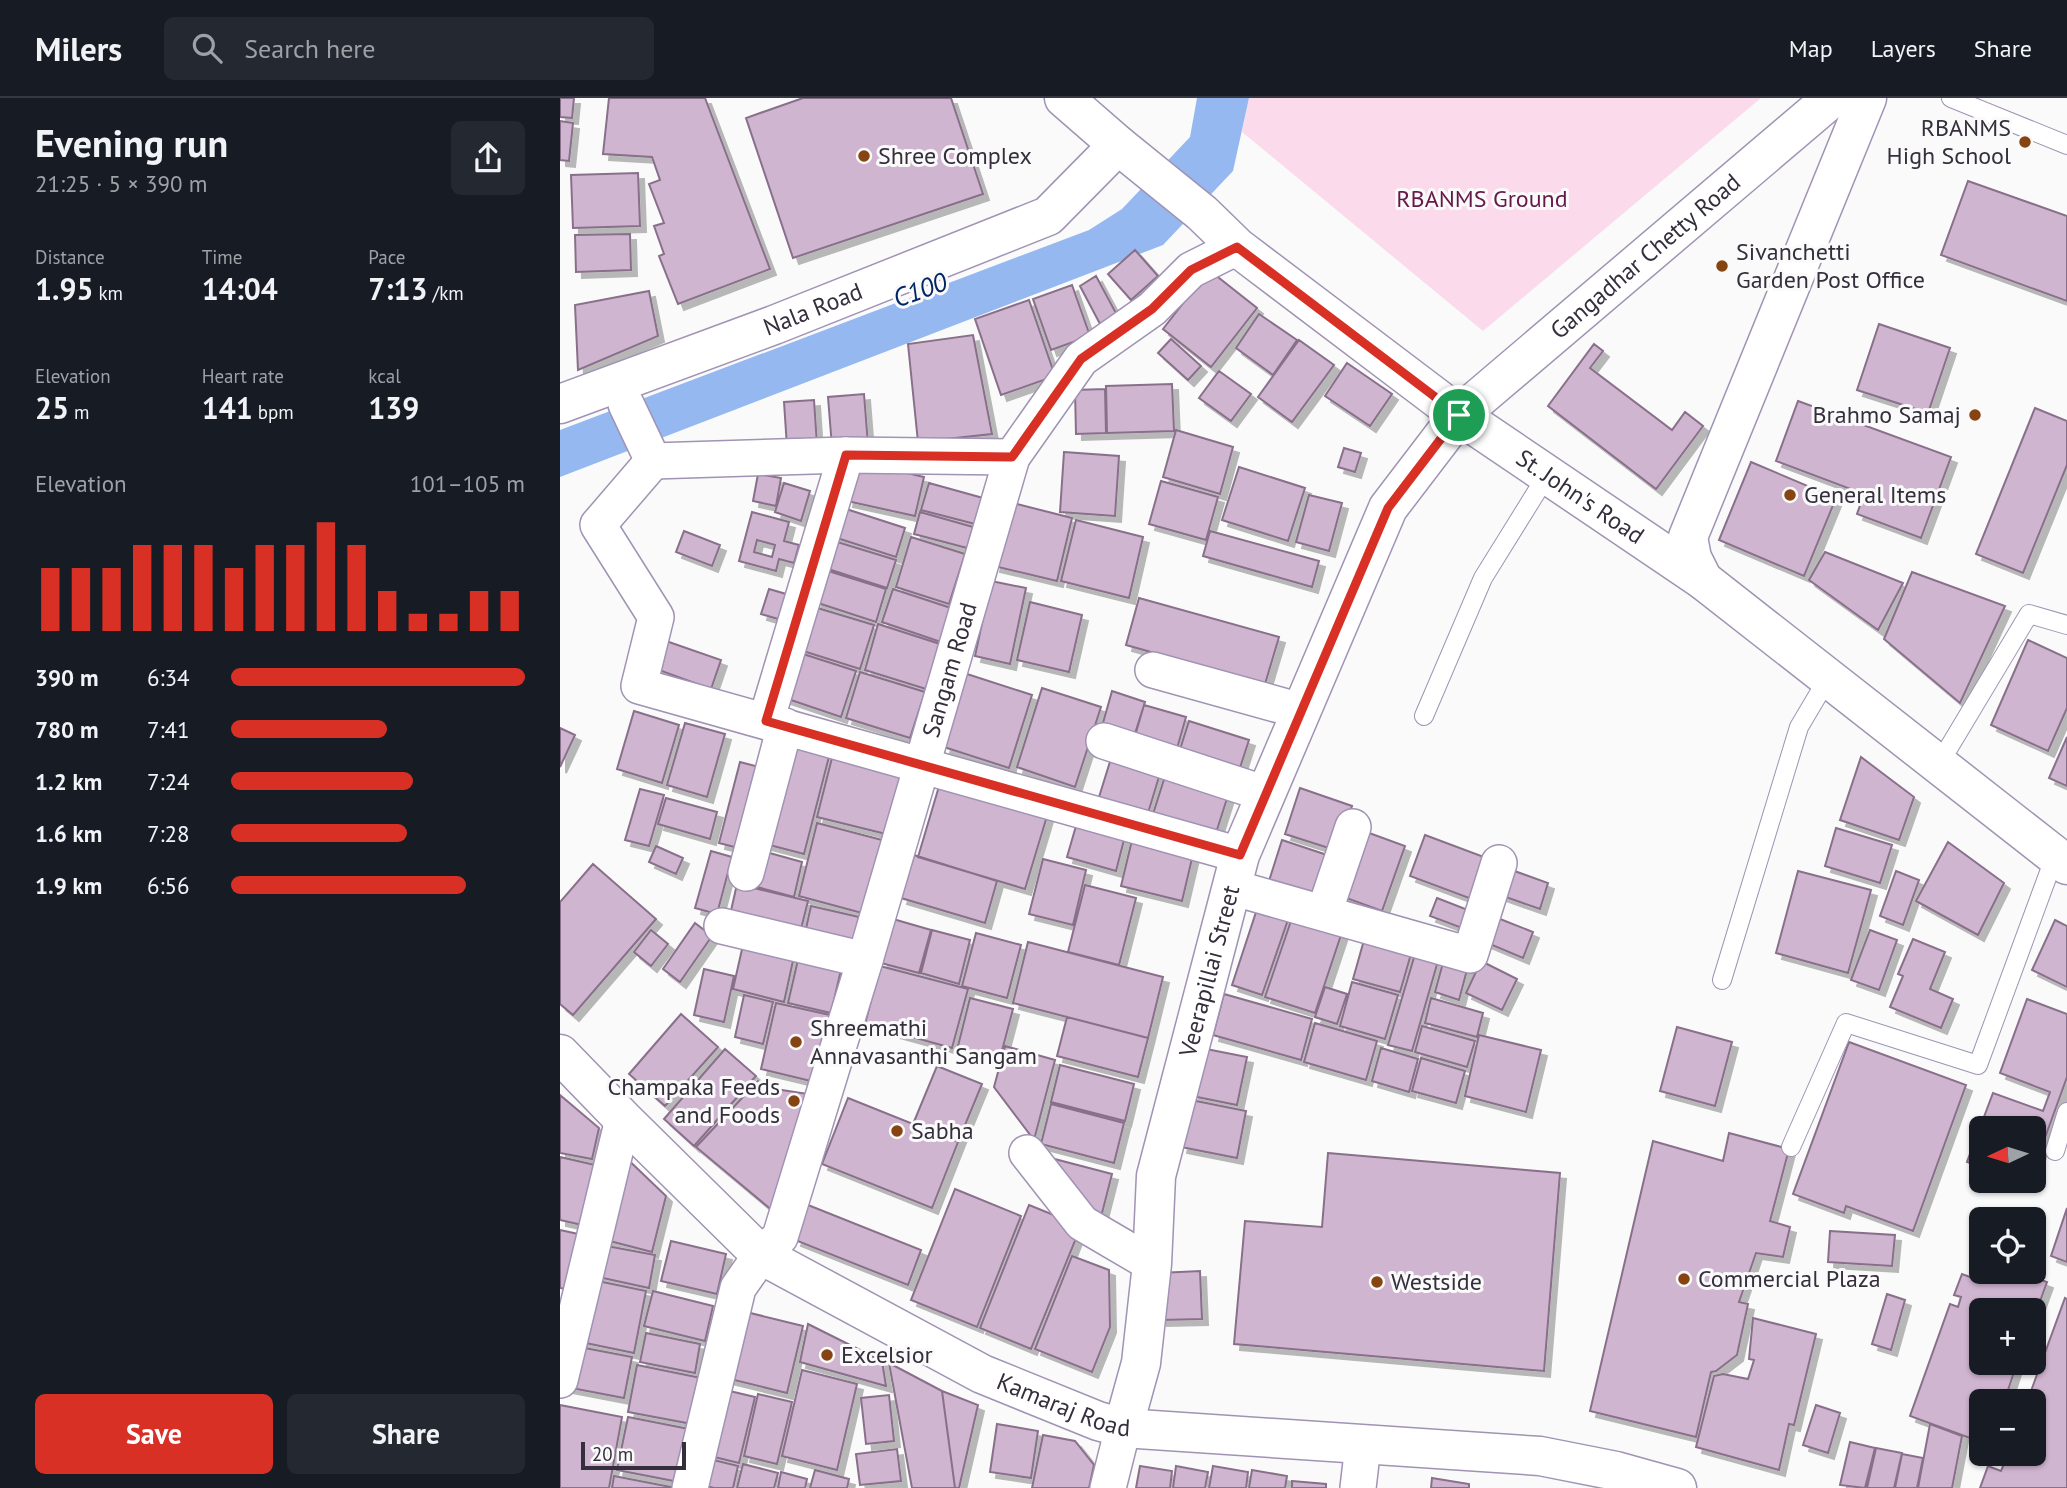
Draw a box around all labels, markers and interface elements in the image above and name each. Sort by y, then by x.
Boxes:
search box [164,17,654,80]
text: Milers [35,27,122,70]
icon: search [188,29,226,67]
text: Search here [244,32,375,65]
text: Map [1789,33,1833,64]
text: Layers [1871,33,1936,64]
text: Share [1974,33,2032,64]
place label: RBANMS High School [1887,112,2011,171]
text: Evening run [35,118,228,167]
button: share [451,121,525,195]
marker: RBANMS High School [2017,134,2033,150]
place label: Shree Complex [878,140,1032,171]
marker: Shree Complex [856,148,872,164]
street label: Gangadhar Chetty Road [1544,167,1747,346]
text: 21:25 · 5 × 390 m [35,169,207,198]
park label: RBANMS Ground [1396,183,1568,214]
place label: Sivanchetti Garden Post Office [1736,236,1925,295]
text: Distance [35,245,105,269]
text: Time [202,245,242,269]
text: Pace [368,245,406,269]
marker: Sivanchetti Garden Post Office [1714,258,1730,274]
water label: C100 [888,265,952,314]
text: 1.95 [35,269,93,308]
text: 14:04 [202,269,278,308]
text: 7:13 [368,269,427,308]
street label: Nala Road [759,275,867,343]
text: km [93,281,123,305]
text: /km [427,281,464,305]
text: Elevation [35,364,111,388]
text: Heart rate [202,364,284,388]
text: kcal [368,364,401,388]
pin [1429,385,1489,445]
text: 25 [35,388,69,427]
text: 141 [202,388,253,427]
text: 139 [368,388,419,427]
icon: arrive [1440,396,1478,434]
place label: Brahmo Samaj [1813,399,1961,430]
text: m [69,400,90,424]
text: bpm [253,400,294,424]
marker: Brahmo Samaj [1967,407,1983,423]
street label: St. John's Road [1510,442,1650,551]
text: Elevation [35,469,127,498]
text: 101–105 m [410,469,525,498]
place label: General Items [1804,479,1946,510]
marker: General Items [1782,487,1798,503]
street label: Sangam Road [915,599,984,741]
text: 390 m [35,663,98,692]
text: 6:34 [147,663,190,692]
text: 780 m [35,715,98,744]
text: 7:41 [147,715,190,744]
text: 1.2 km [35,767,102,796]
text: 7:24 [147,767,190,796]
text: 1.6 km [35,819,102,848]
text: 7:28 [147,819,190,848]
text: 1.9 km [35,871,102,900]
text: 6:56 [147,871,190,900]
street label: Veerapillai Street [1172,882,1246,1061]
place label: Shreemathi Annavasanthi Sangam [810,1012,1037,1071]
marker: Shreemathi Annavasanthi Sangam [788,1034,804,1050]
place label: Champaka Feeds and Foods [608,1071,780,1130]
marker: Champaka Feeds and Foods [786,1093,802,1109]
place label: Sabha [911,1115,974,1146]
north arrow [1969,1116,2046,1194]
map controls [1969,1116,2046,1466]
marker: Sabha [889,1123,905,1139]
button: locate [1969,1207,2046,1284]
place label: Commercial Plaza [1698,1263,1881,1294]
place label: Westside [1391,1266,1482,1297]
marker: Commercial Plaza [1676,1271,1692,1287]
marker: Westside [1369,1274,1385,1290]
button: + [1969,1298,2046,1375]
place label: Excelsior [841,1339,933,1370]
marker: Excelsior [819,1347,835,1363]
street label: Kamaraj Road [992,1366,1131,1443]
button: − [1969,1389,2046,1466]
button: Save [35,1394,273,1474]
button: Share [287,1394,525,1474]
scale bar [581,1439,686,1471]
text: 20 m [592,1442,633,1466]

